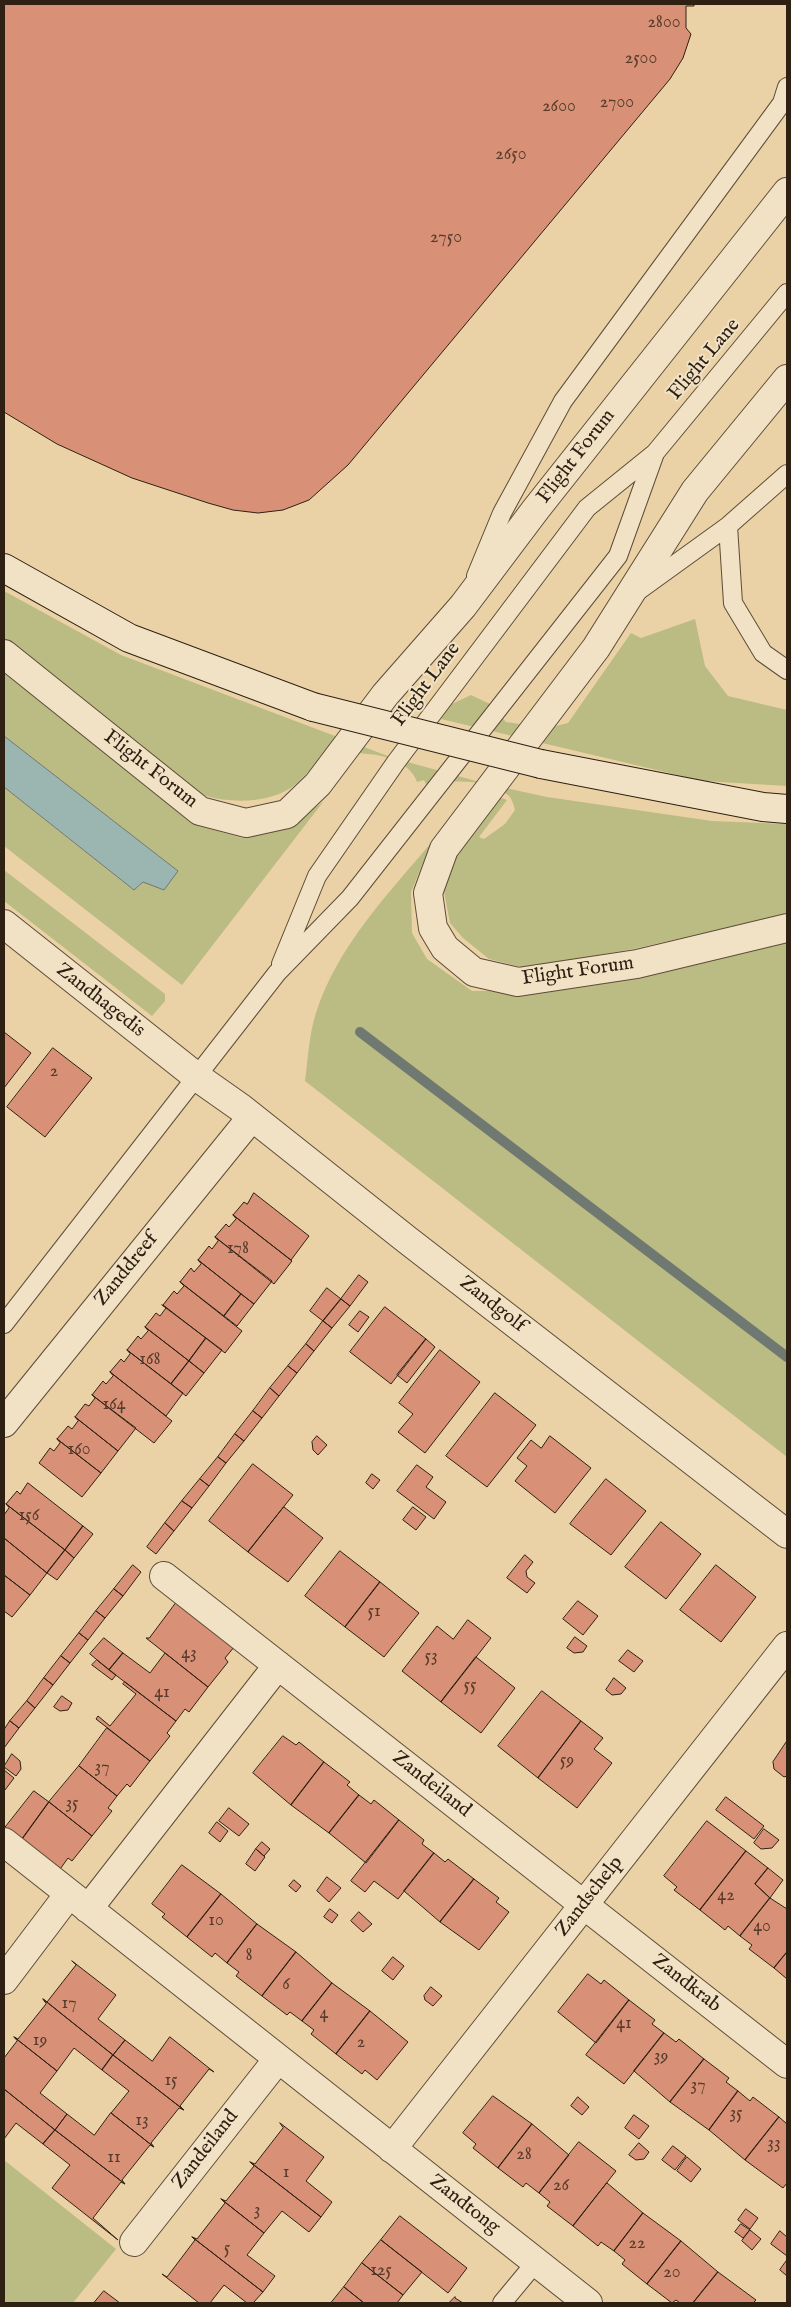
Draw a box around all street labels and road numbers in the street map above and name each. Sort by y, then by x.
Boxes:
street label: Flight Lane [664,314,746,406]
street label: Flight Forum [533,405,621,509]
street label: Flight Lane [388,638,466,732]
street label: Flight Forum [98,726,202,814]
street label: Flight Forum [521,952,635,992]
street label: Zandhagedis [51,959,149,1043]
street label: Zanddreef [90,1228,164,1312]
street label: Zandgolf [454,1271,530,1339]
street label: Zandeiland [387,1747,475,1823]
street label: Zandschelp [551,1852,629,1942]
street label: Zandkrab [647,1949,725,2019]
street label: Zandeiland [168,2106,244,2194]
street label: Zandtong [424,2170,504,2240]

